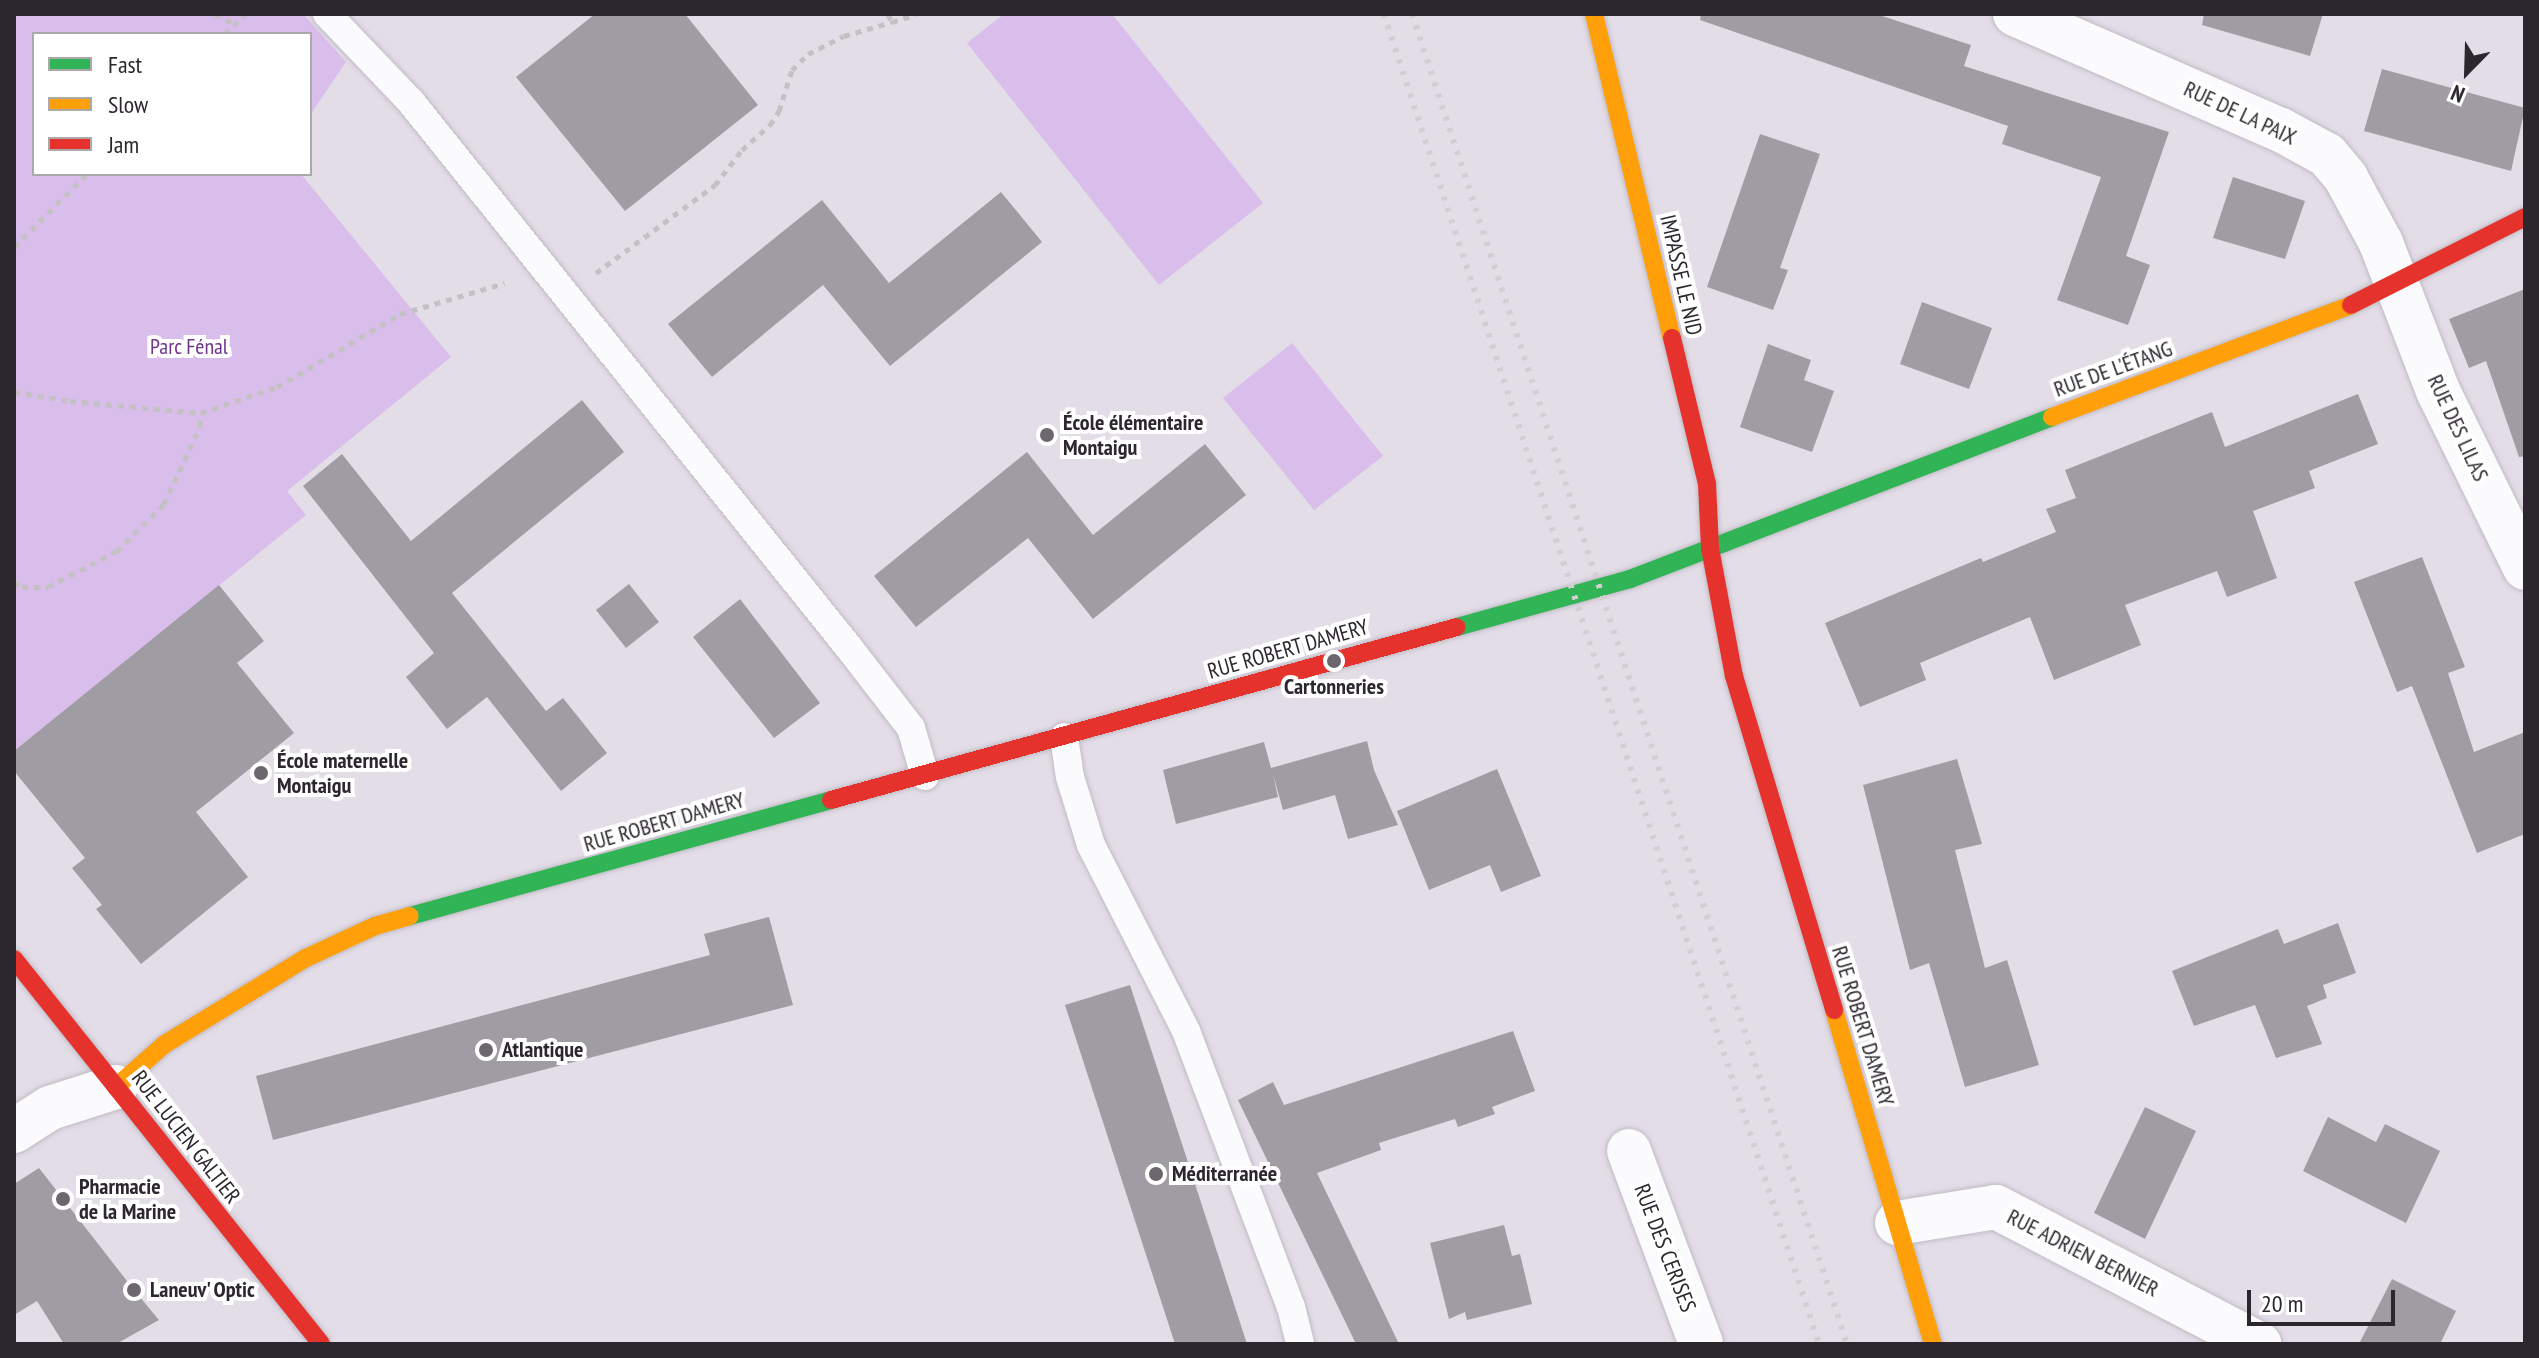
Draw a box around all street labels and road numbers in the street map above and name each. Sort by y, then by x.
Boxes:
street label: RUE DE LA PAIX [2179,75,2301,151]
street label: IMPASSE LE NID [1654,212,1708,338]
street label: RUE DE L'ÉTANG [2050,335,2176,403]
street label: RUE DES LILAS [2422,371,2494,485]
street label: RUE ROBERT DAMERY [1204,613,1372,685]
street label: RUE ROBERT DAMERY [580,786,748,858]
street label: RUE ROBERT DAMERY [1826,943,1900,1109]
street label: RUE LUCIEN GALTIER [126,1065,246,1209]
street label: RUE DES CERISES [1629,1180,1701,1316]
street label: RUE ADRIEN BERNIER [2003,1203,2163,1303]

